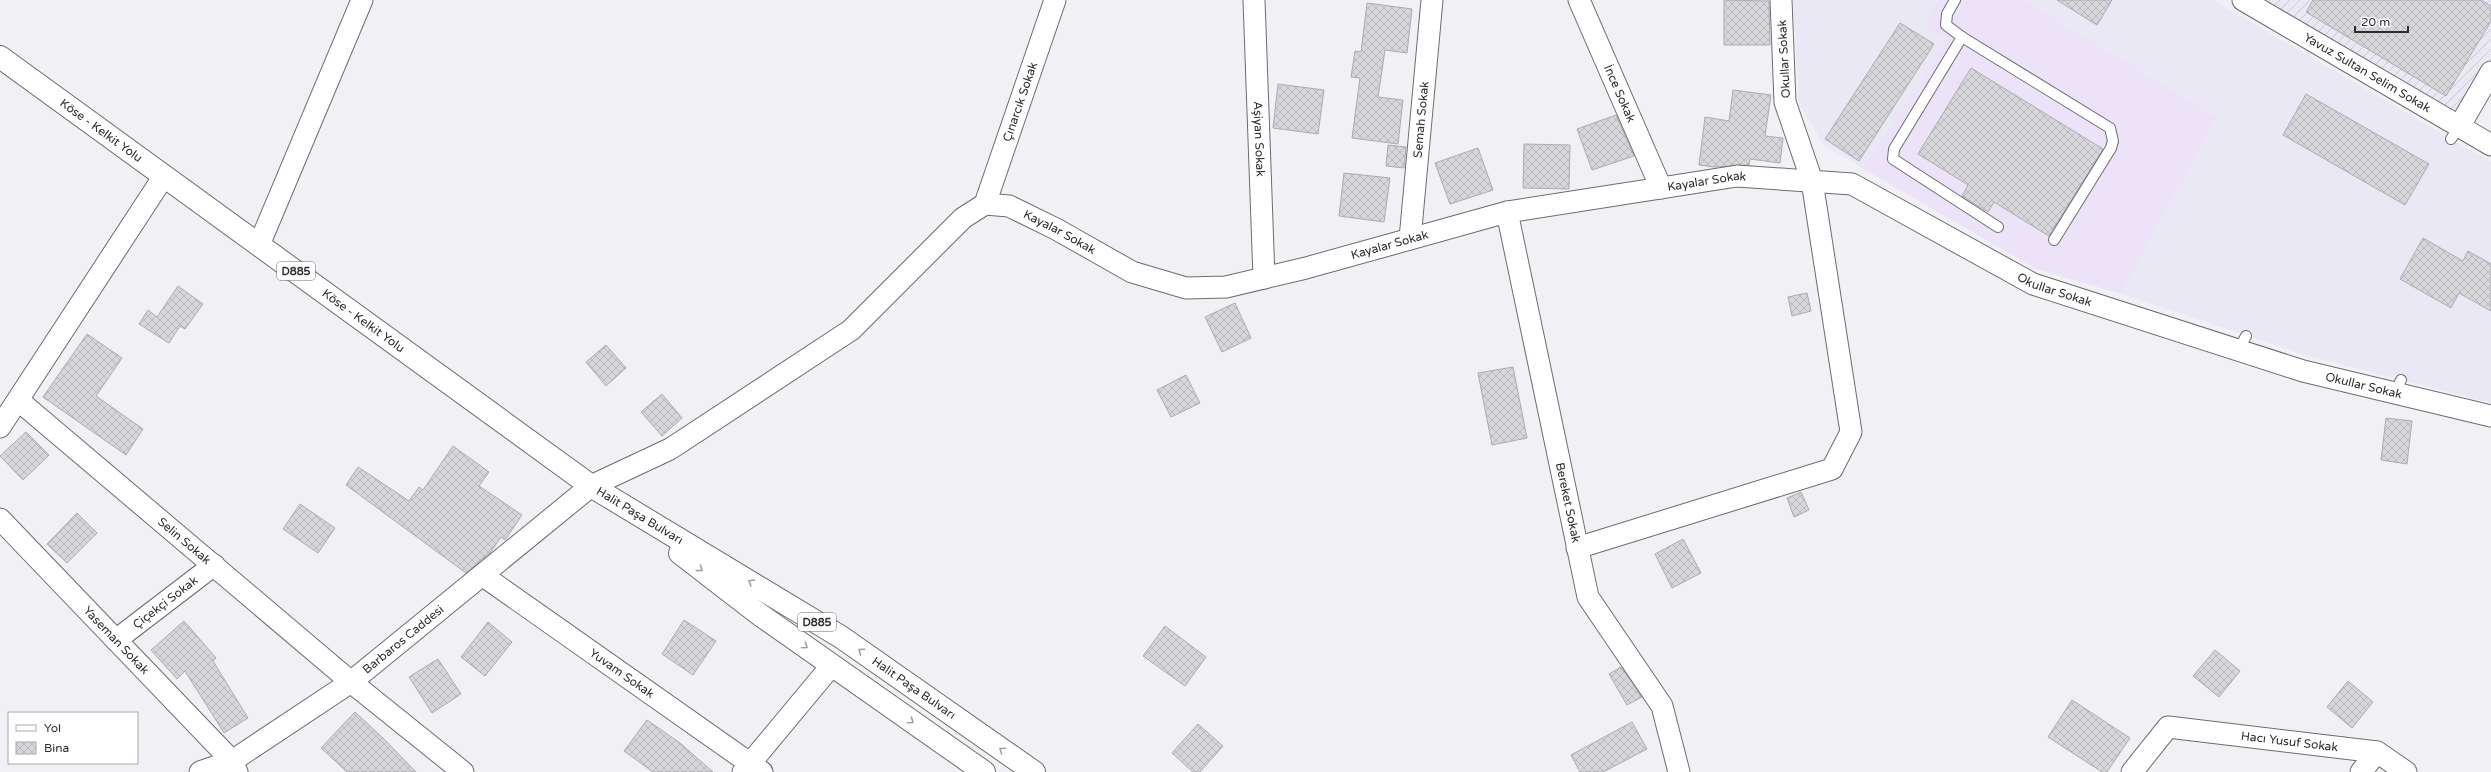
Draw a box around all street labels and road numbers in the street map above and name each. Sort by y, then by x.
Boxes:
street label: Okullar Sokak [1775,19,1793,98]
street label: Yavuz Sultan Selim Sokak [2301,30,2434,115]
street label: Çınarcık Sokak [1000,60,1040,143]
street label: İnce Sokak [1601,63,1639,125]
street label: Semah Sokak [1411,80,1432,158]
street label: Köse - Kelkit Yolu [57,96,145,165]
street label: Aşiyan Sokak [1251,101,1267,177]
street label: Kayalar Sokak [1666,169,1747,194]
street label: Kayalar Sokak [1021,207,1099,257]
street label: Kayalar Sokak [1349,227,1430,262]
road number: D885 [277,262,315,280]
street label: Okullar Sokak [2015,270,2094,310]
street label: Köse - Kelkit Yolu [319,286,407,355]
street label: Okullar Sokak [2324,370,2404,402]
street label: Bereket Sokak [1553,461,1583,544]
street label: Halit Paşa Bulvarı [594,484,686,547]
street label: Selin Sokak [155,515,214,568]
street label: Çiçekçi Sokak [130,573,201,632]
street label: Barbaros Caddesi [360,602,446,677]
street label: Yaseman Sokak [81,603,152,677]
road number: D885 [798,613,836,631]
street label: Yuvam Sokak [587,646,657,701]
street label: Halit Paşa Bulvarı [869,654,958,722]
street label: Hacı Yusuf Sokak [2240,729,2339,754]

